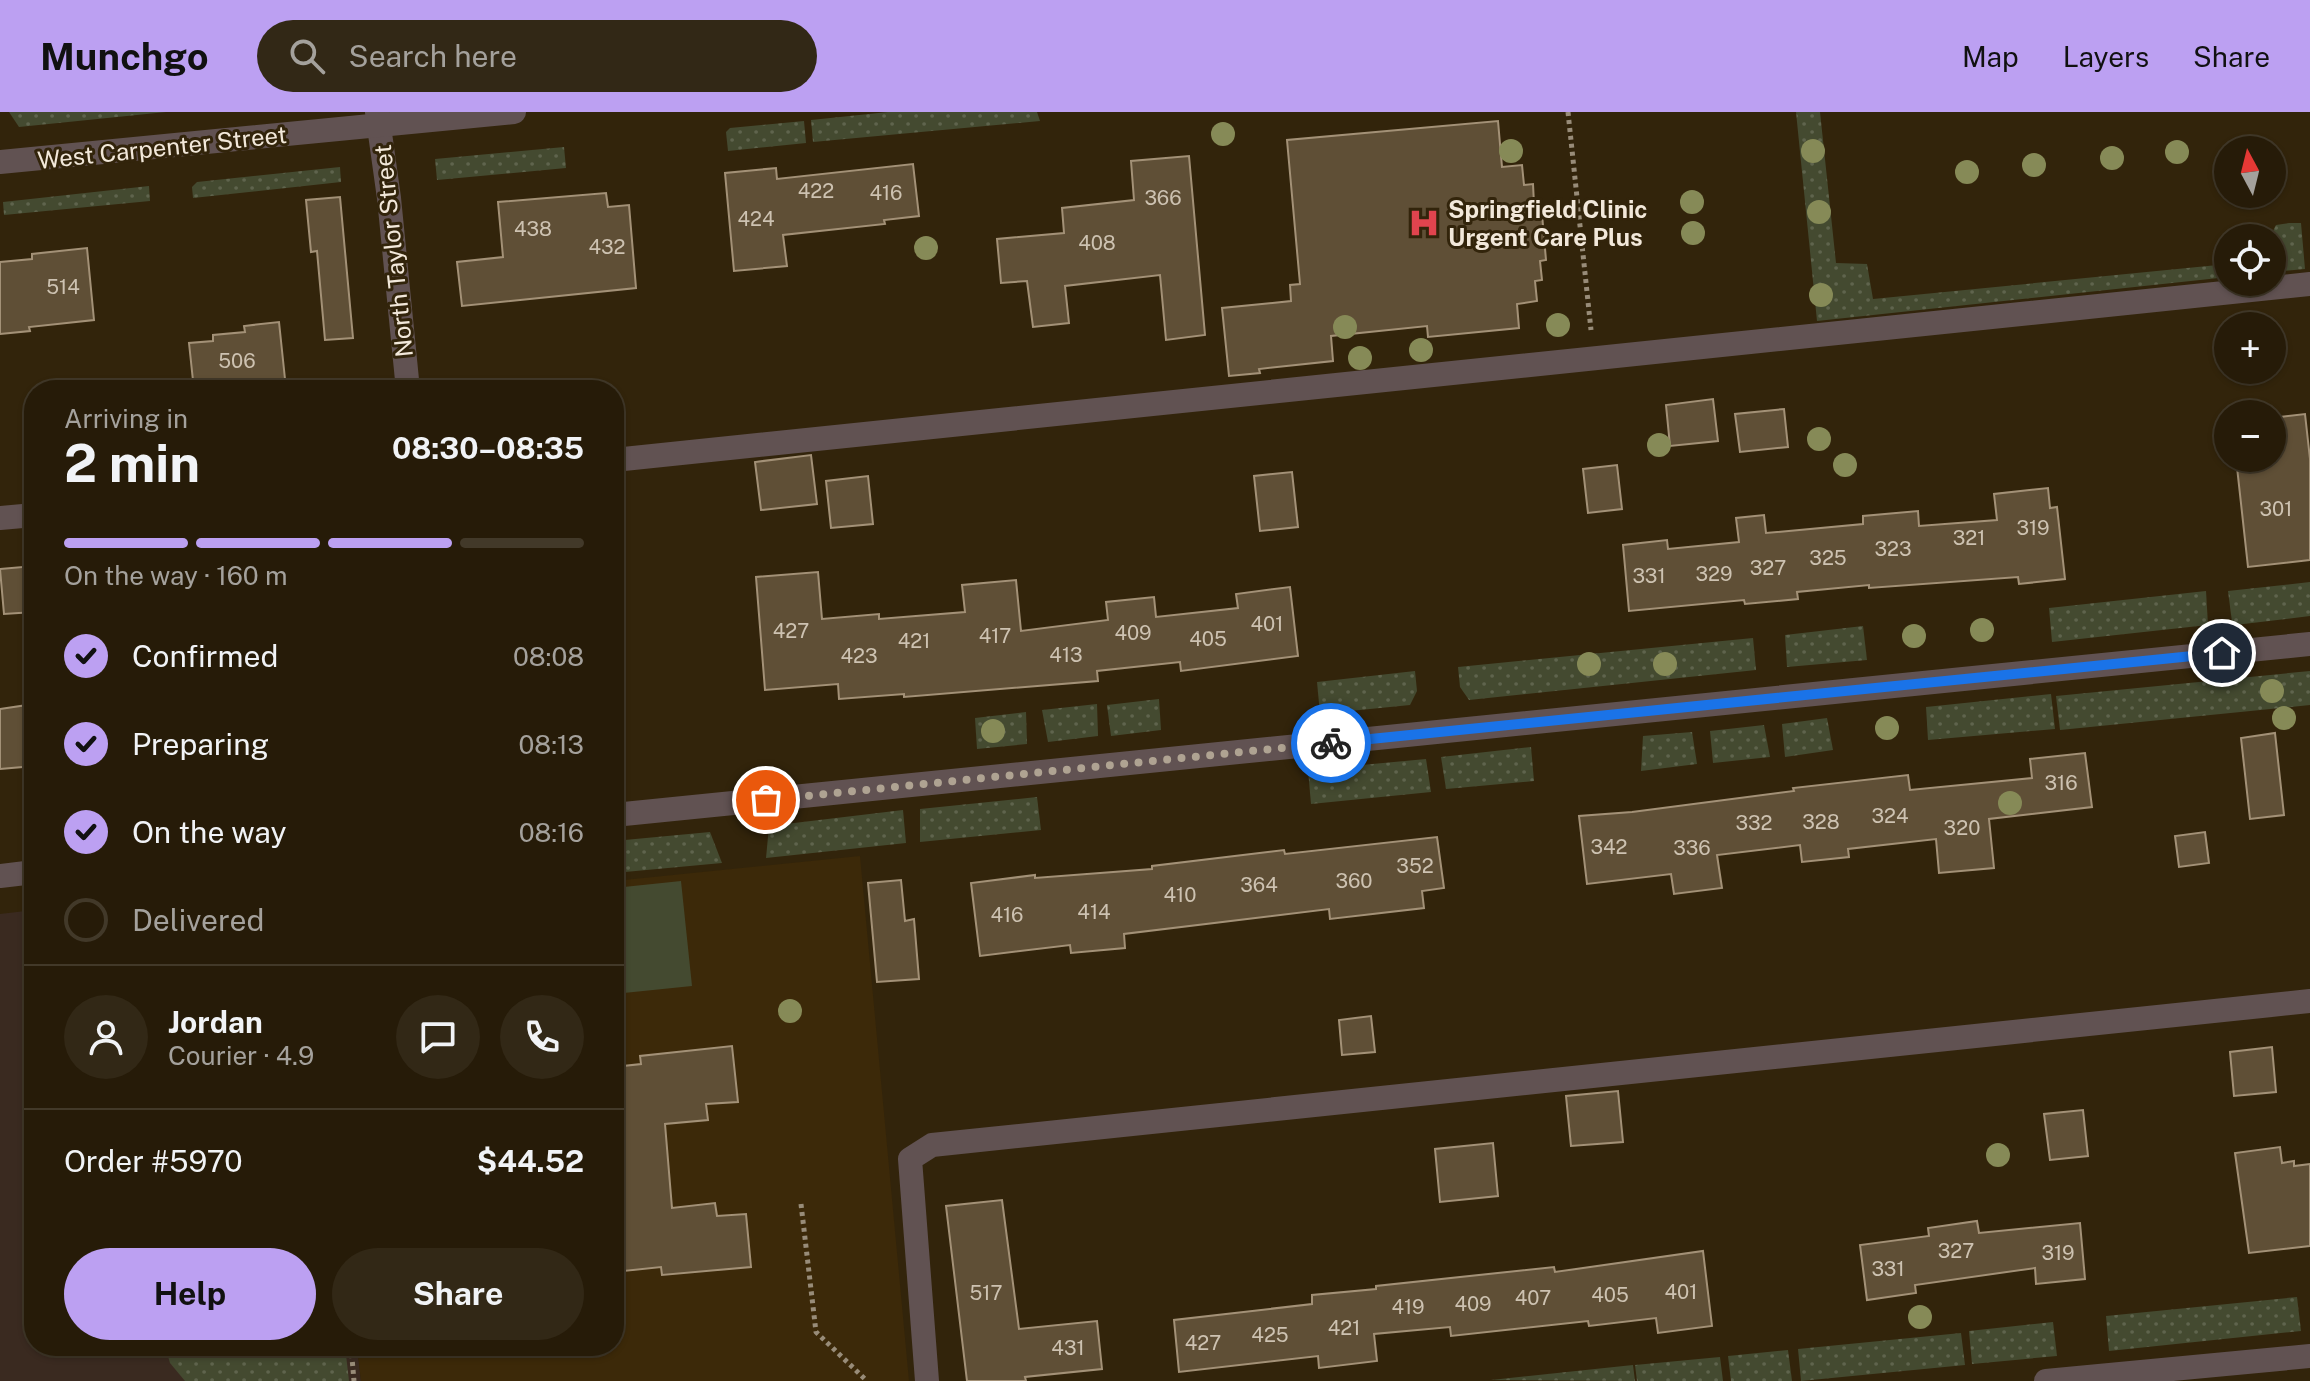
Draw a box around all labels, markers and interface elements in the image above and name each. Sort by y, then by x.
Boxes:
search box [257,20,817,92]
text: Munchgo [40,34,209,79]
icon: search [285,34,329,78]
text: Search here [349,38,517,74]
text: Map [1962,40,2019,73]
text: Layers [2063,40,2149,73]
text: Share [2193,40,2270,73]
street label: West Carpenter Street [36,120,288,174]
north arrow [2214,136,2286,208]
map controls [2214,136,2286,472]
street label: North Taylor Street [368,143,418,359]
house number: 422 [798,179,834,203]
house number: 416 [869,181,903,205]
house number: 366 [1144,186,1182,210]
place label: Springfield Clinic Urgent Care Plus [1448,195,1648,251]
hospital icon: Springfield Clinic Urgent Care Plus [1407,206,1441,240]
house number: 424 [737,207,775,231]
house number: 438 [514,217,552,241]
button: locate [2214,224,2286,296]
house number: 408 [1078,231,1116,255]
house number: 432 [588,235,626,259]
house number: 514 [46,275,80,299]
button: + [2214,312,2286,384]
house number: 506 [218,349,256,373]
button: − [2214,400,2286,472]
text: Arriving in [64,403,188,434]
text: 08:30–08:35 [392,430,584,466]
text: 2 min [64,433,200,494]
house number: 301 [2260,497,2292,521]
house number: 319 [2016,516,2050,540]
house number: 321 [1953,526,1985,550]
house number: 323 [1874,537,1912,561]
house number: 325 [1809,546,1847,570]
house number: 327 [1750,556,1786,580]
text: On the way · 160 m [64,560,288,591]
house number: 329 [1695,562,1733,586]
house number: 331 [1632,564,1666,588]
house number: 401 [1251,612,1283,636]
house number: 427 [773,619,809,643]
pin [2188,619,2256,687]
house number: 409 [1114,621,1152,645]
house number: 417 [979,624,1011,648]
house number: 405 [1189,627,1227,651]
house number: 421 [898,629,930,653]
icon: home [2200,631,2244,675]
icon: check [64,634,108,678]
text: Confirmed [132,638,278,674]
text: 08:08 [513,641,584,672]
house number: 413 [1049,643,1083,667]
house number: 423 [840,644,878,668]
courier [1291,703,1371,783]
icon: bike [1309,721,1353,765]
icon: check [64,722,108,766]
text: Preparing [132,726,269,762]
text: 08:13 [519,729,584,760]
pin [732,766,800,834]
house number: 316 [2044,771,2078,795]
icon: bag [744,778,788,822]
house number: 324 [1871,804,1909,828]
icon: check [64,810,108,854]
house number: 328 [1802,810,1840,834]
house number: 332 [1736,811,1773,835]
text: On the way [132,814,286,850]
house number: 320 [1944,816,1980,840]
text: 08:16 [519,817,584,848]
house number: 342 [1590,835,1628,859]
house number: 336 [1673,836,1711,860]
house number: 352 [1396,854,1434,878]
house number: 360 [1335,869,1373,893]
house number: 364 [1240,873,1278,897]
house number: 410 [1164,883,1196,907]
house number: 414 [1077,900,1111,924]
text: Delivered [132,902,264,938]
house number: 416 [990,903,1024,927]
button: person [64,995,148,1079]
button: chat [396,995,480,1079]
button: phone [500,995,584,1079]
text: Jordan [168,1004,263,1040]
text: Courier · 4.9 [168,1040,314,1071]
text: Order #5970 [64,1143,243,1179]
text: $44.52 [477,1143,584,1179]
house number: 327 [1938,1239,1974,1263]
house number: 319 [2041,1241,2075,1265]
button: Help [64,1248,316,1340]
button: Share [332,1248,584,1340]
house number: 331 [1871,1257,1905,1281]
house number: 401 [1665,1280,1697,1304]
house number: 517 [970,1281,1002,1305]
house number: 405 [1591,1283,1629,1307]
house number: 407 [1515,1286,1551,1310]
house number: 409 [1454,1292,1492,1316]
house number: 419 [1391,1295,1425,1319]
house number: 421 [1328,1316,1360,1340]
house number: 425 [1251,1323,1289,1347]
house number: 427 [1185,1331,1221,1355]
house number: 431 [1051,1336,1085,1360]

